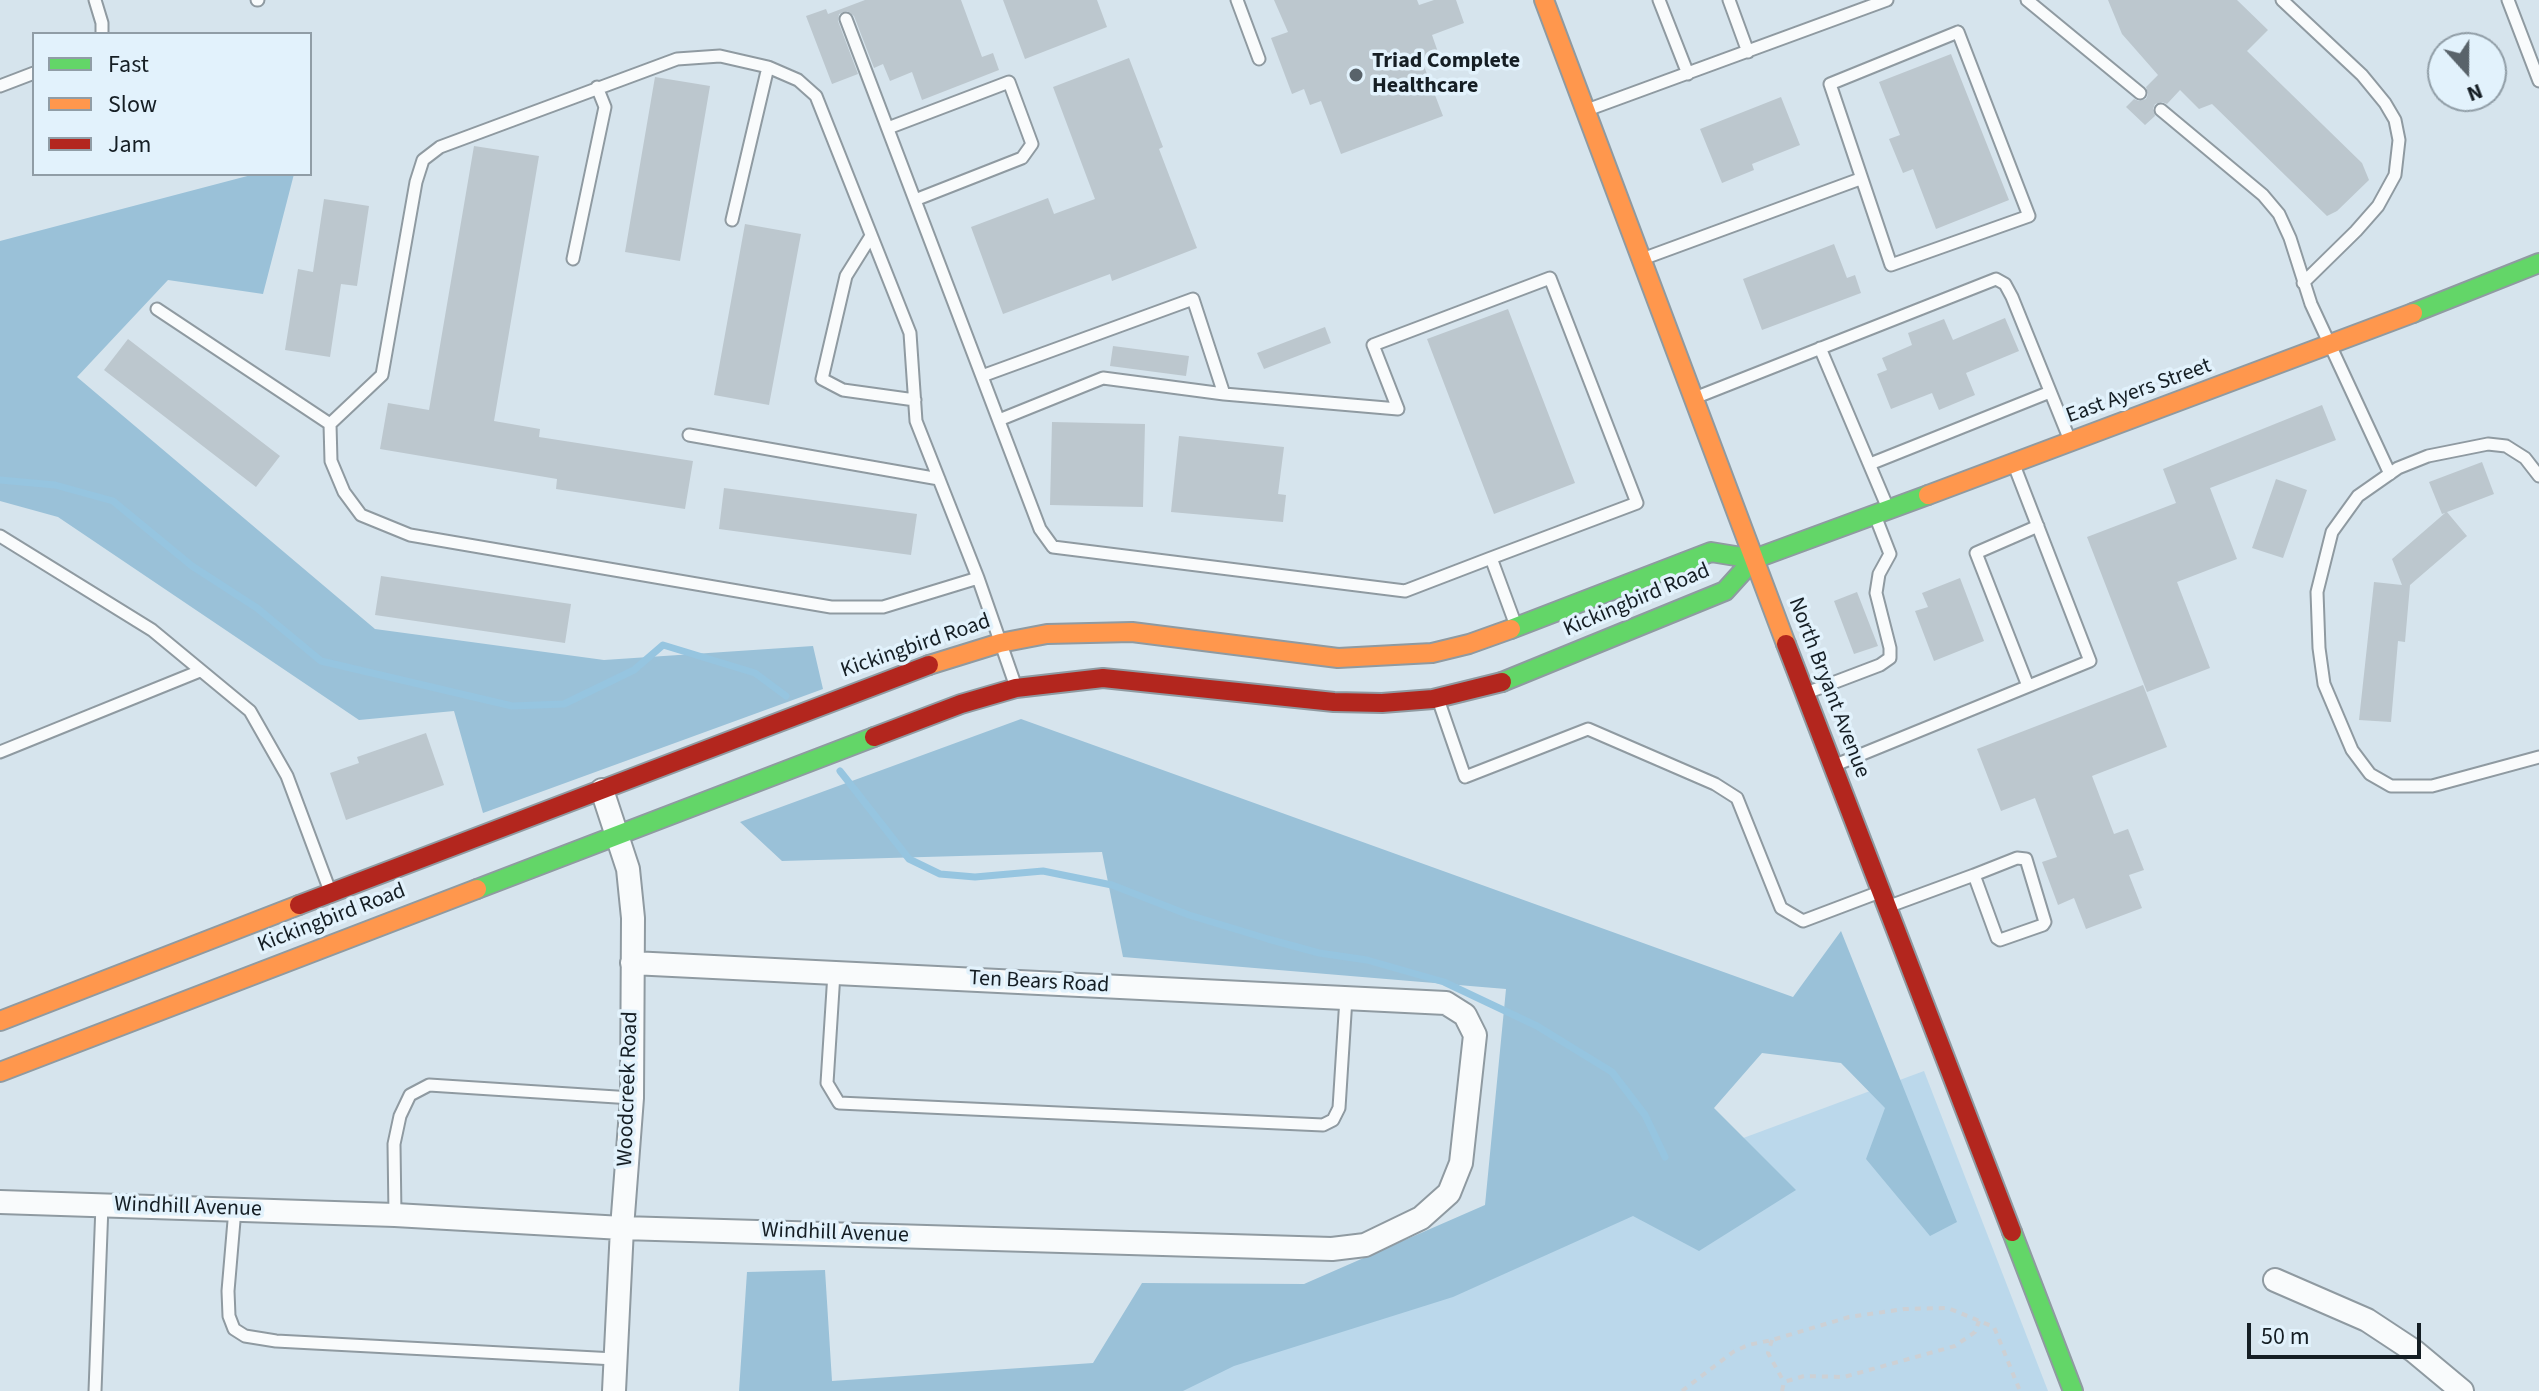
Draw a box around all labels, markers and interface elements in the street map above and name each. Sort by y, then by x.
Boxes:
legend [32,32,312,176]
north arrow [2427,32,2507,112]
text: Fast [108,47,149,82]
place label: Triad Complete Healthcare [1372,49,1520,100]
marker: Triad Complete Healthcare [1347,66,1365,84]
text: N [2462,75,2487,110]
text: Slow [108,87,157,122]
text: Jam [108,127,152,162]
street label: East Ayers Street [2063,354,2215,430]
street label: Kickingbird Road [1560,558,1714,644]
street label: North Bryant Avenue [1781,594,1875,782]
street label: Kickingbird Road [838,609,994,685]
street label: Kickingbird Road [254,879,410,959]
street label: Ten Bears Road [968,966,1110,1000]
street label: Woodcreek Road [613,1011,645,1167]
street label: Windhill Avenue [114,1192,262,1224]
street label: Windhill Avenue [761,1218,909,1250]
scale bar [2251,1307,2425,1357]
text: 50 m [2261,1319,2310,1354]

